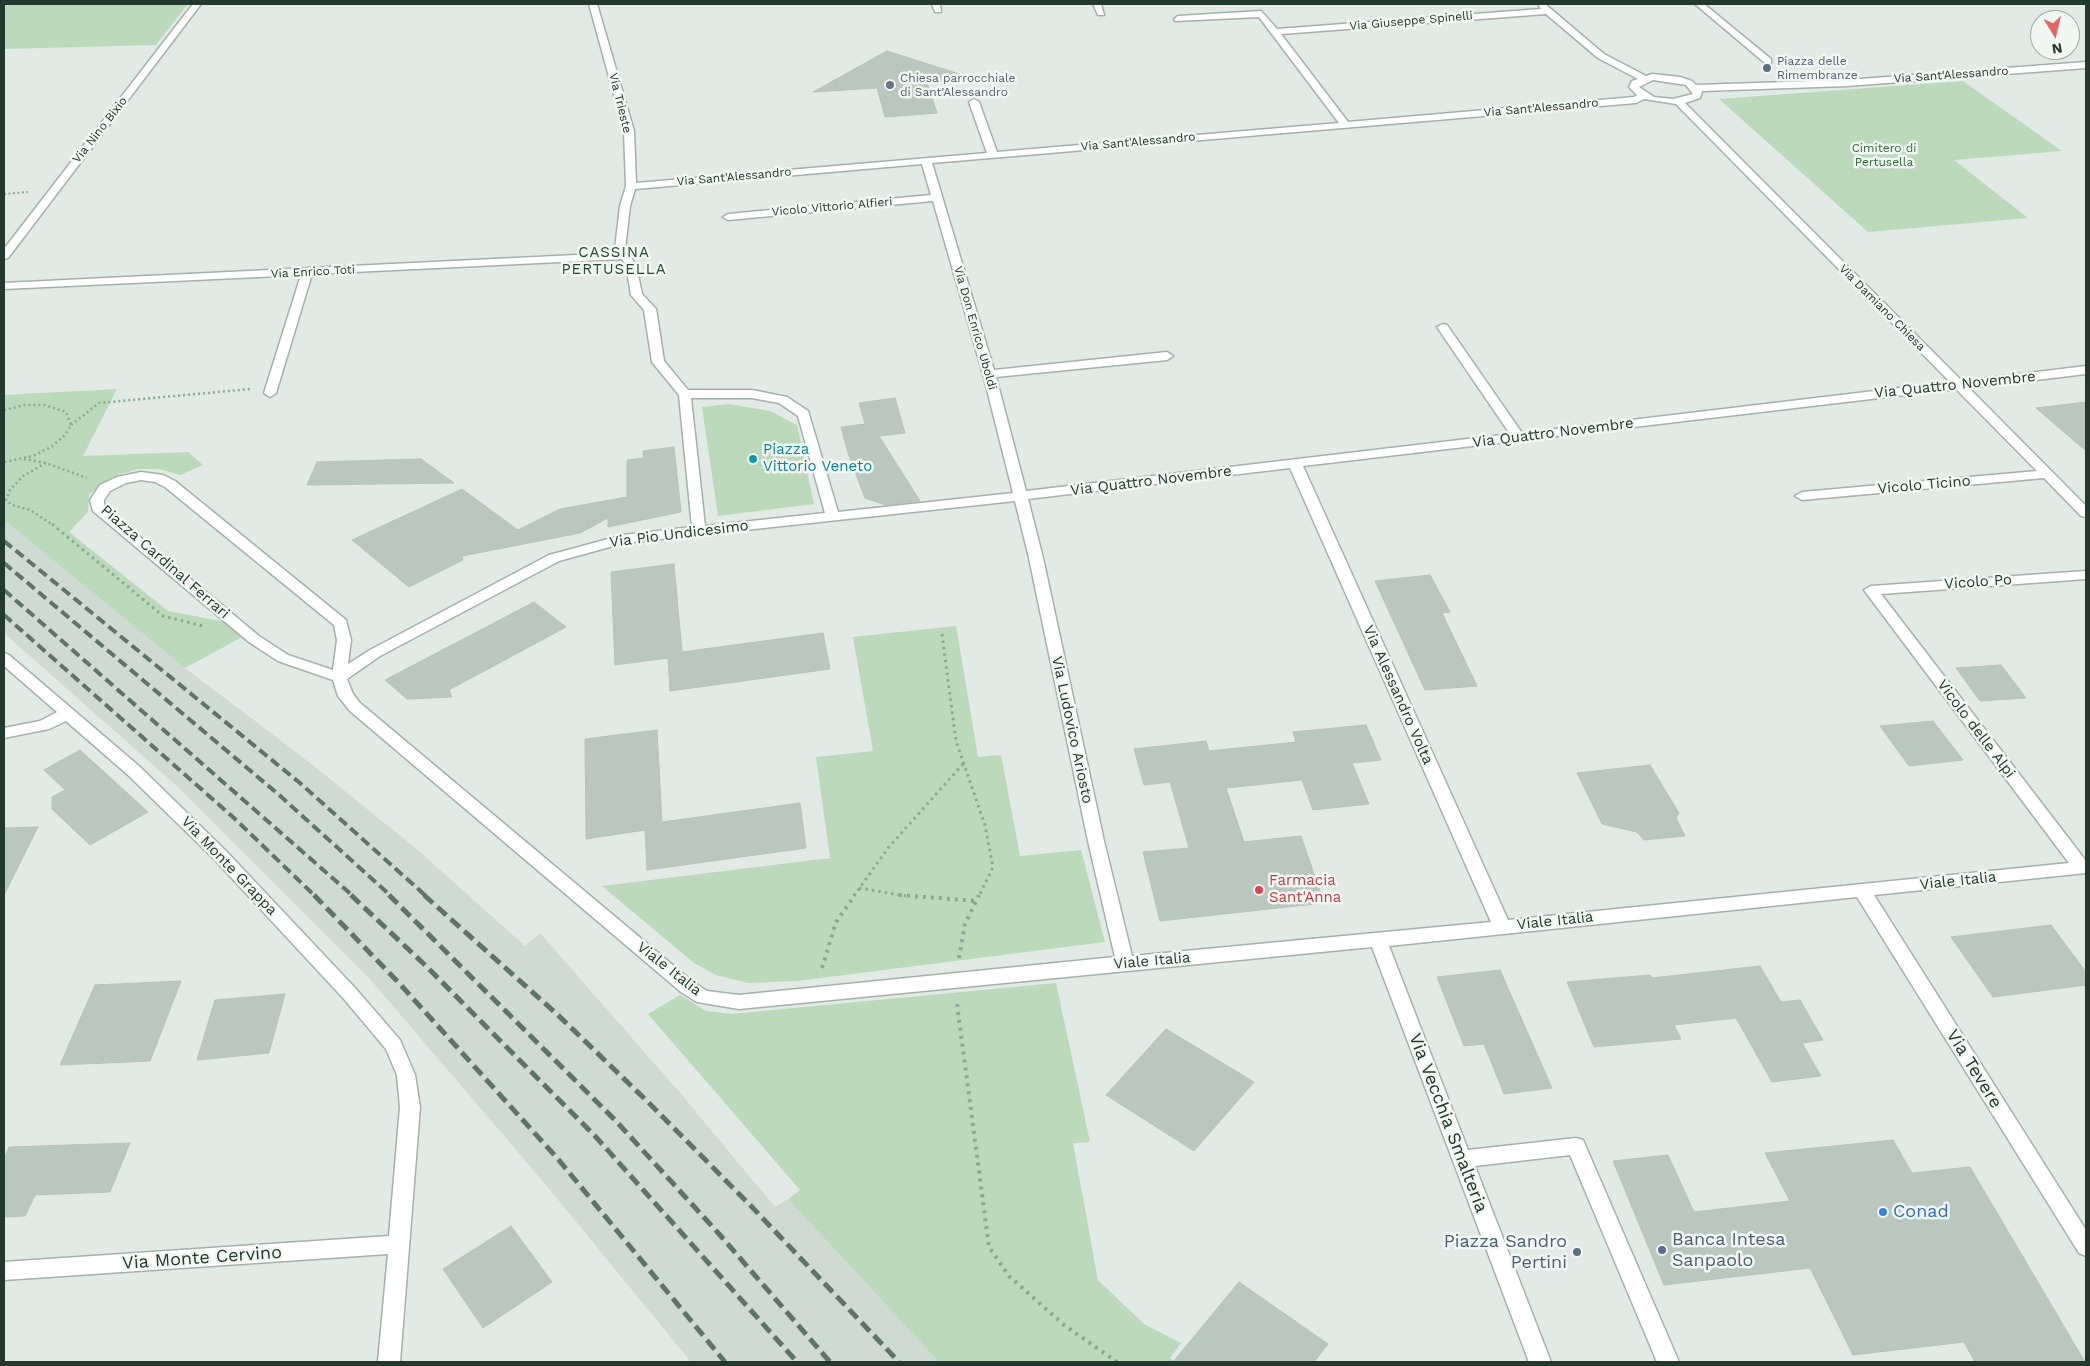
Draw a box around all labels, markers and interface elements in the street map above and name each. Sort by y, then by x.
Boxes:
street label: Via Giuseppe Spinelli [1349,8,1473,34]
north arrow [2030,10,2080,60]
text: N [2051,40,2064,58]
place label: Piazza delle Rimembranze [1777,54,1858,82]
marker: Piazza delle Rimembranze [1761,62,1773,74]
street label: Via Sant'Alessandro [1893,64,2009,86]
street label: Via Trieste [606,71,634,135]
place label: Chiesa parrocchiale di Sant'Alessandro [900,71,1016,99]
marker: Chiesa parrocchiale di Sant'Alessandro [884,79,896,91]
street label: Via Nino Bixio [70,94,130,166]
street label: Via Sant'Alessandro [1483,96,1599,120]
street label: Via Sant'Alessandro [1080,130,1196,154]
park label: Cimitero di Pertusella [1852,141,1916,169]
street label: Via Sant'Alessandro [676,165,792,189]
street label: Vicolo Vittorio Alfieri [771,195,893,219]
district label: CASSINA PERTUSELLA [560,244,668,279]
street label: Via Damiano Chiesa [1836,262,1928,354]
street label: Via Enrico Toti [271,263,355,281]
street label: Via Don Enrico Uboldi [950,265,1000,391]
street label: Via Quattro Novembre [1873,368,2037,402]
street label: Via Quattro Novembre [1471,414,1635,452]
place label: Piazza Vittorio Veneto [763,441,872,476]
marker: Piazza Vittorio Veneto [747,453,759,465]
street label: Via Quattro Novembre [1069,462,1233,500]
street label: Vicolo Ticino [1877,472,1971,498]
street label: Piazza Cardinal Ferrari [97,501,233,623]
street label: Via Pio Undicesimo [608,517,750,551]
street label: Vicolo Po [1944,571,2012,593]
street label: Via Alessandro Volta [1359,623,1437,767]
street label: Via Ludovico Ariosto [1048,655,1096,805]
street label: Vicolo delle Alpi [1933,676,2019,782]
street label: Via Monte Grappa [177,813,281,919]
street label: Viale Italia [1919,868,1997,894]
place label: Farmacia Sant'Anna [1269,872,1341,907]
marker: Farmacia Sant'Anna [1253,884,1265,896]
street label: Viale Italia [1516,908,1594,934]
street label: Viale Italia [633,938,705,1000]
street label: Viale Italia [1113,949,1191,973]
street label: Via Tevere [1941,1026,2007,1112]
street label: Via Vecchia Smalteria [1404,1030,1492,1216]
place label: Conad [1893,1201,1949,1223]
marker: Conad [1877,1206,1889,1218]
place label: Banca Intesa Sanpaolo [1672,1229,1785,1272]
place label: Piazza Sandro Pertini [1444,1231,1567,1274]
street label: Via Monte Cervino [121,1242,283,1274]
marker: Banca Intesa Sanpaolo [1656,1244,1668,1256]
marker: Piazza Sandro Pertini [1571,1246,1583,1258]

